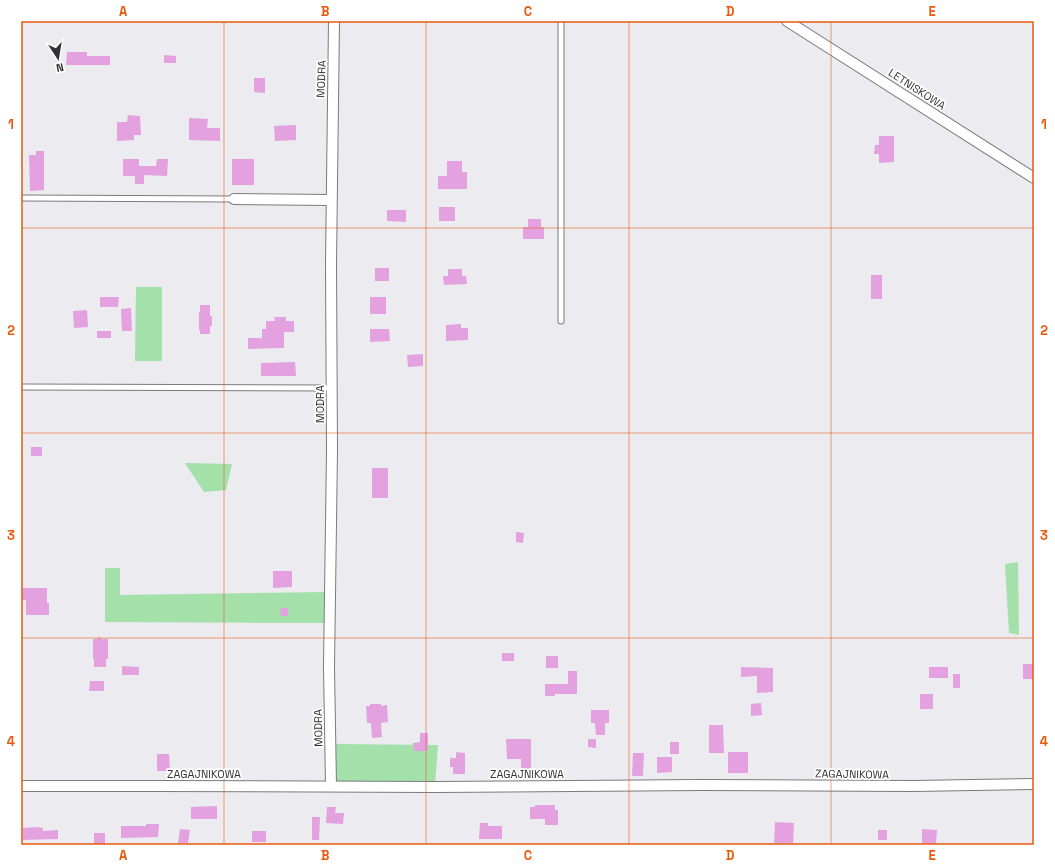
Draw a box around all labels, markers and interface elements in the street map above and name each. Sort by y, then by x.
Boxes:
text: A [119,3,128,20]
text: B [321,3,330,20]
text: C [524,3,532,20]
text: D [726,3,735,20]
text: E [928,3,936,20]
north arrow [38,38,78,78]
text: N [55,60,65,75]
street label: MODRA [313,60,329,98]
street label: LETNISKOWA [886,65,948,113]
text: 1 [8,116,14,133]
text: 1 [1041,116,1047,133]
text: 2 [7,322,15,339]
text: 2 [1040,322,1048,339]
street label: MODRA [313,385,327,423]
text: 3 [7,527,15,544]
text: 3 [1040,527,1048,544]
street label: MODRA [311,709,325,747]
text: 4 [7,733,15,750]
text: 4 [1040,733,1048,750]
street label: ZAGAJNIKOWA [815,766,889,782]
street label: ZAGAJNIKOWA [167,767,241,781]
street label: ZAGAJNIKOWA [490,767,564,781]
text: A [119,847,128,864]
text: B [321,847,330,864]
text: C [524,847,532,864]
text: D [726,847,735,864]
text: E [928,847,936,864]

